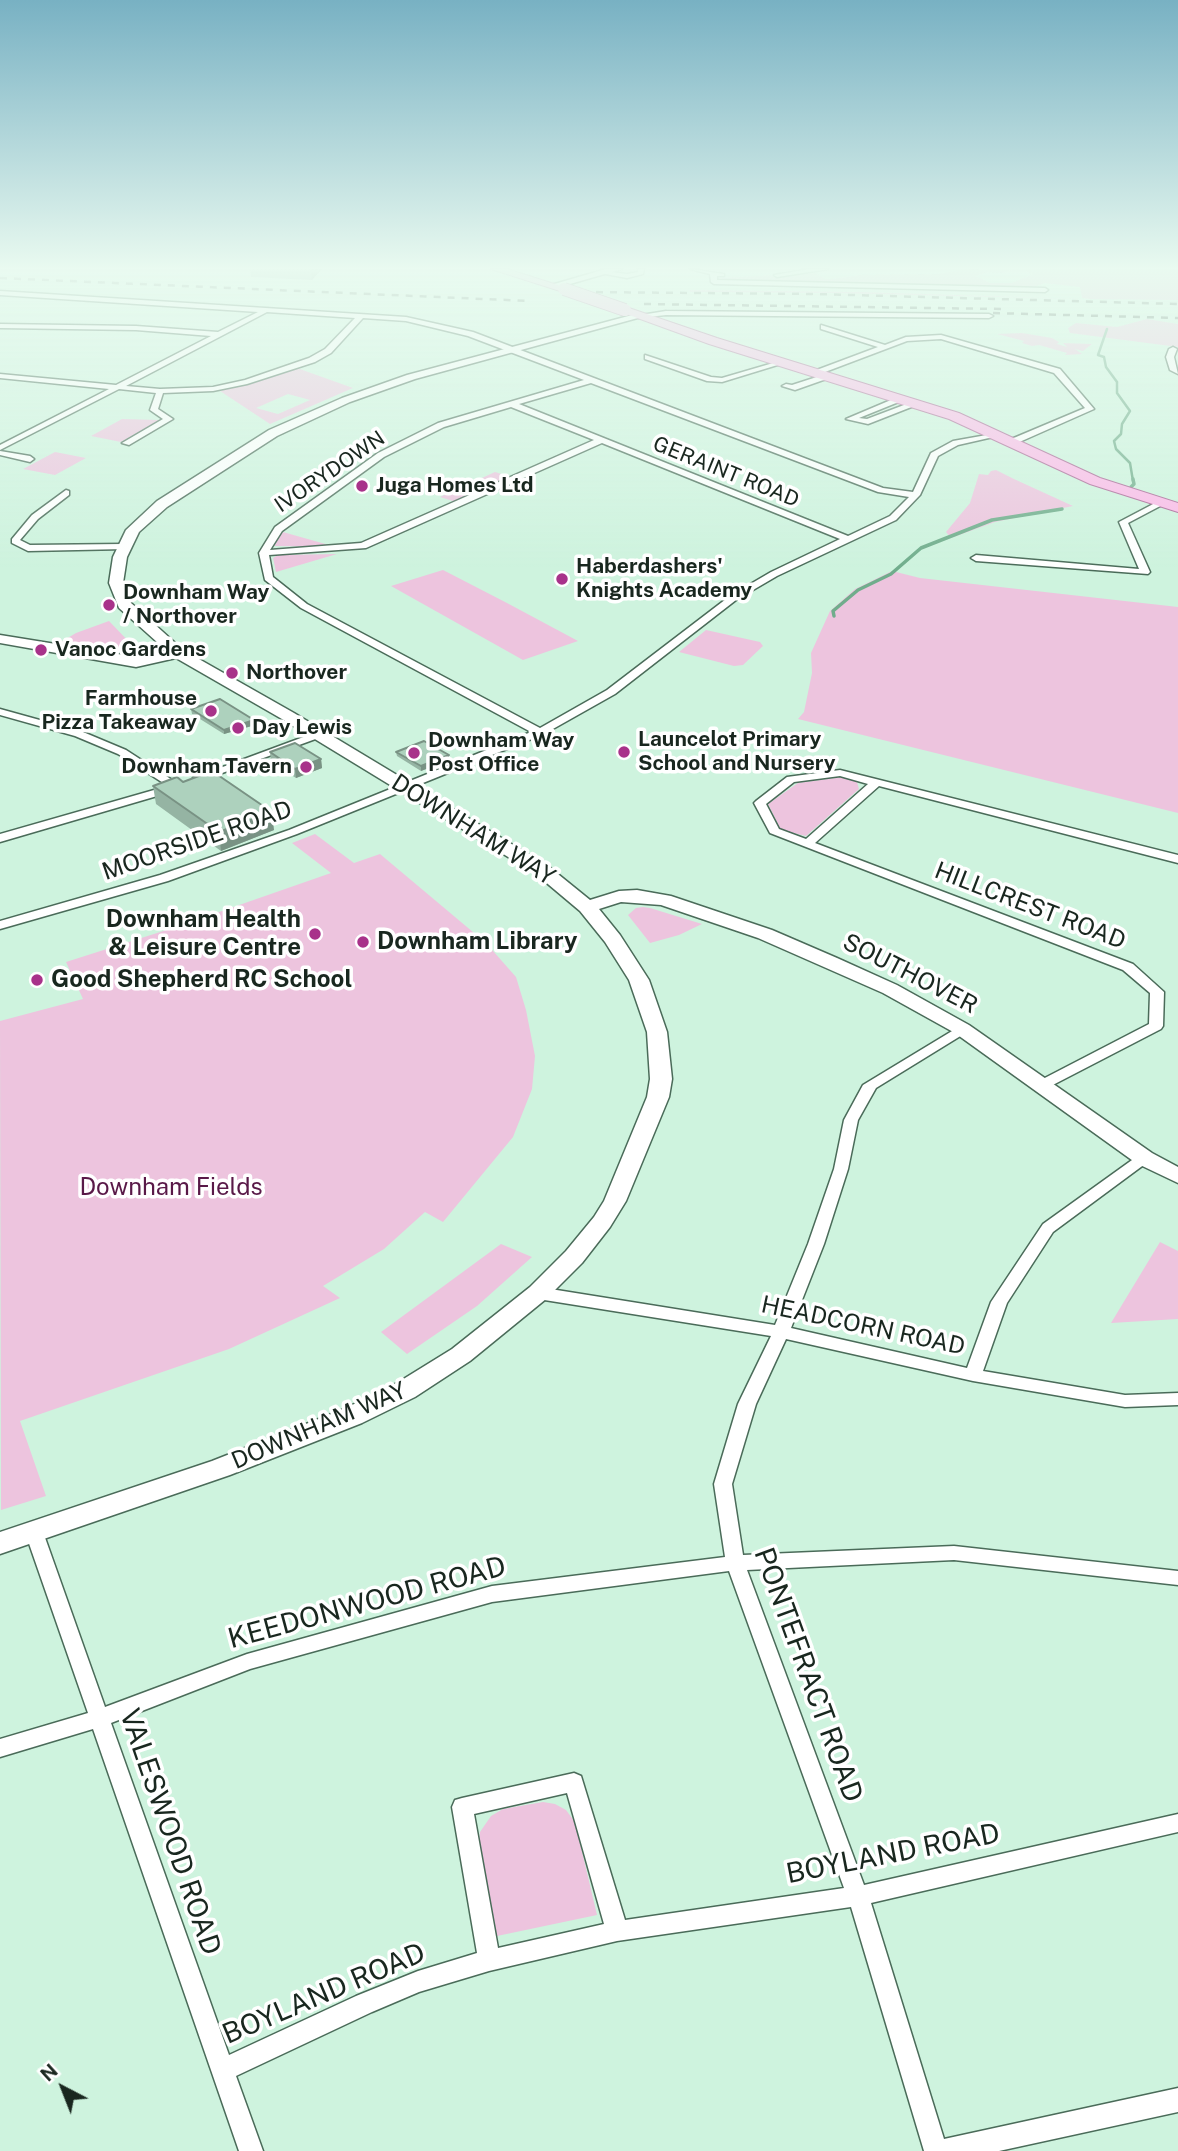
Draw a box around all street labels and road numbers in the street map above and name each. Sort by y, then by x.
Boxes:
street label: IVORYDOWN [270,426,390,518]
street label: GERAINT ROAD [649,431,803,513]
street label: DOWNHAM WAY [386,768,560,892]
street label: MOORSIDE ROAD [98,795,296,887]
street label: HILLCREST ROAD [930,856,1130,956]
street label: SOUTHOVER [838,928,982,1020]
street label: HEADCORN ROAD [758,1290,968,1362]
street label: DOWNHAM WAY [227,1376,411,1476]
street label: PONTEFRACT ROAD [746,1543,870,1807]
street label: KEEDONWOOD ROAD [224,1550,510,1656]
street label: VALESWOOD ROAD [112,1704,228,1960]
street label: BOYLAND ROAD [783,1817,1003,1891]
street label: BOYLAND ROAD [218,1936,430,2052]

